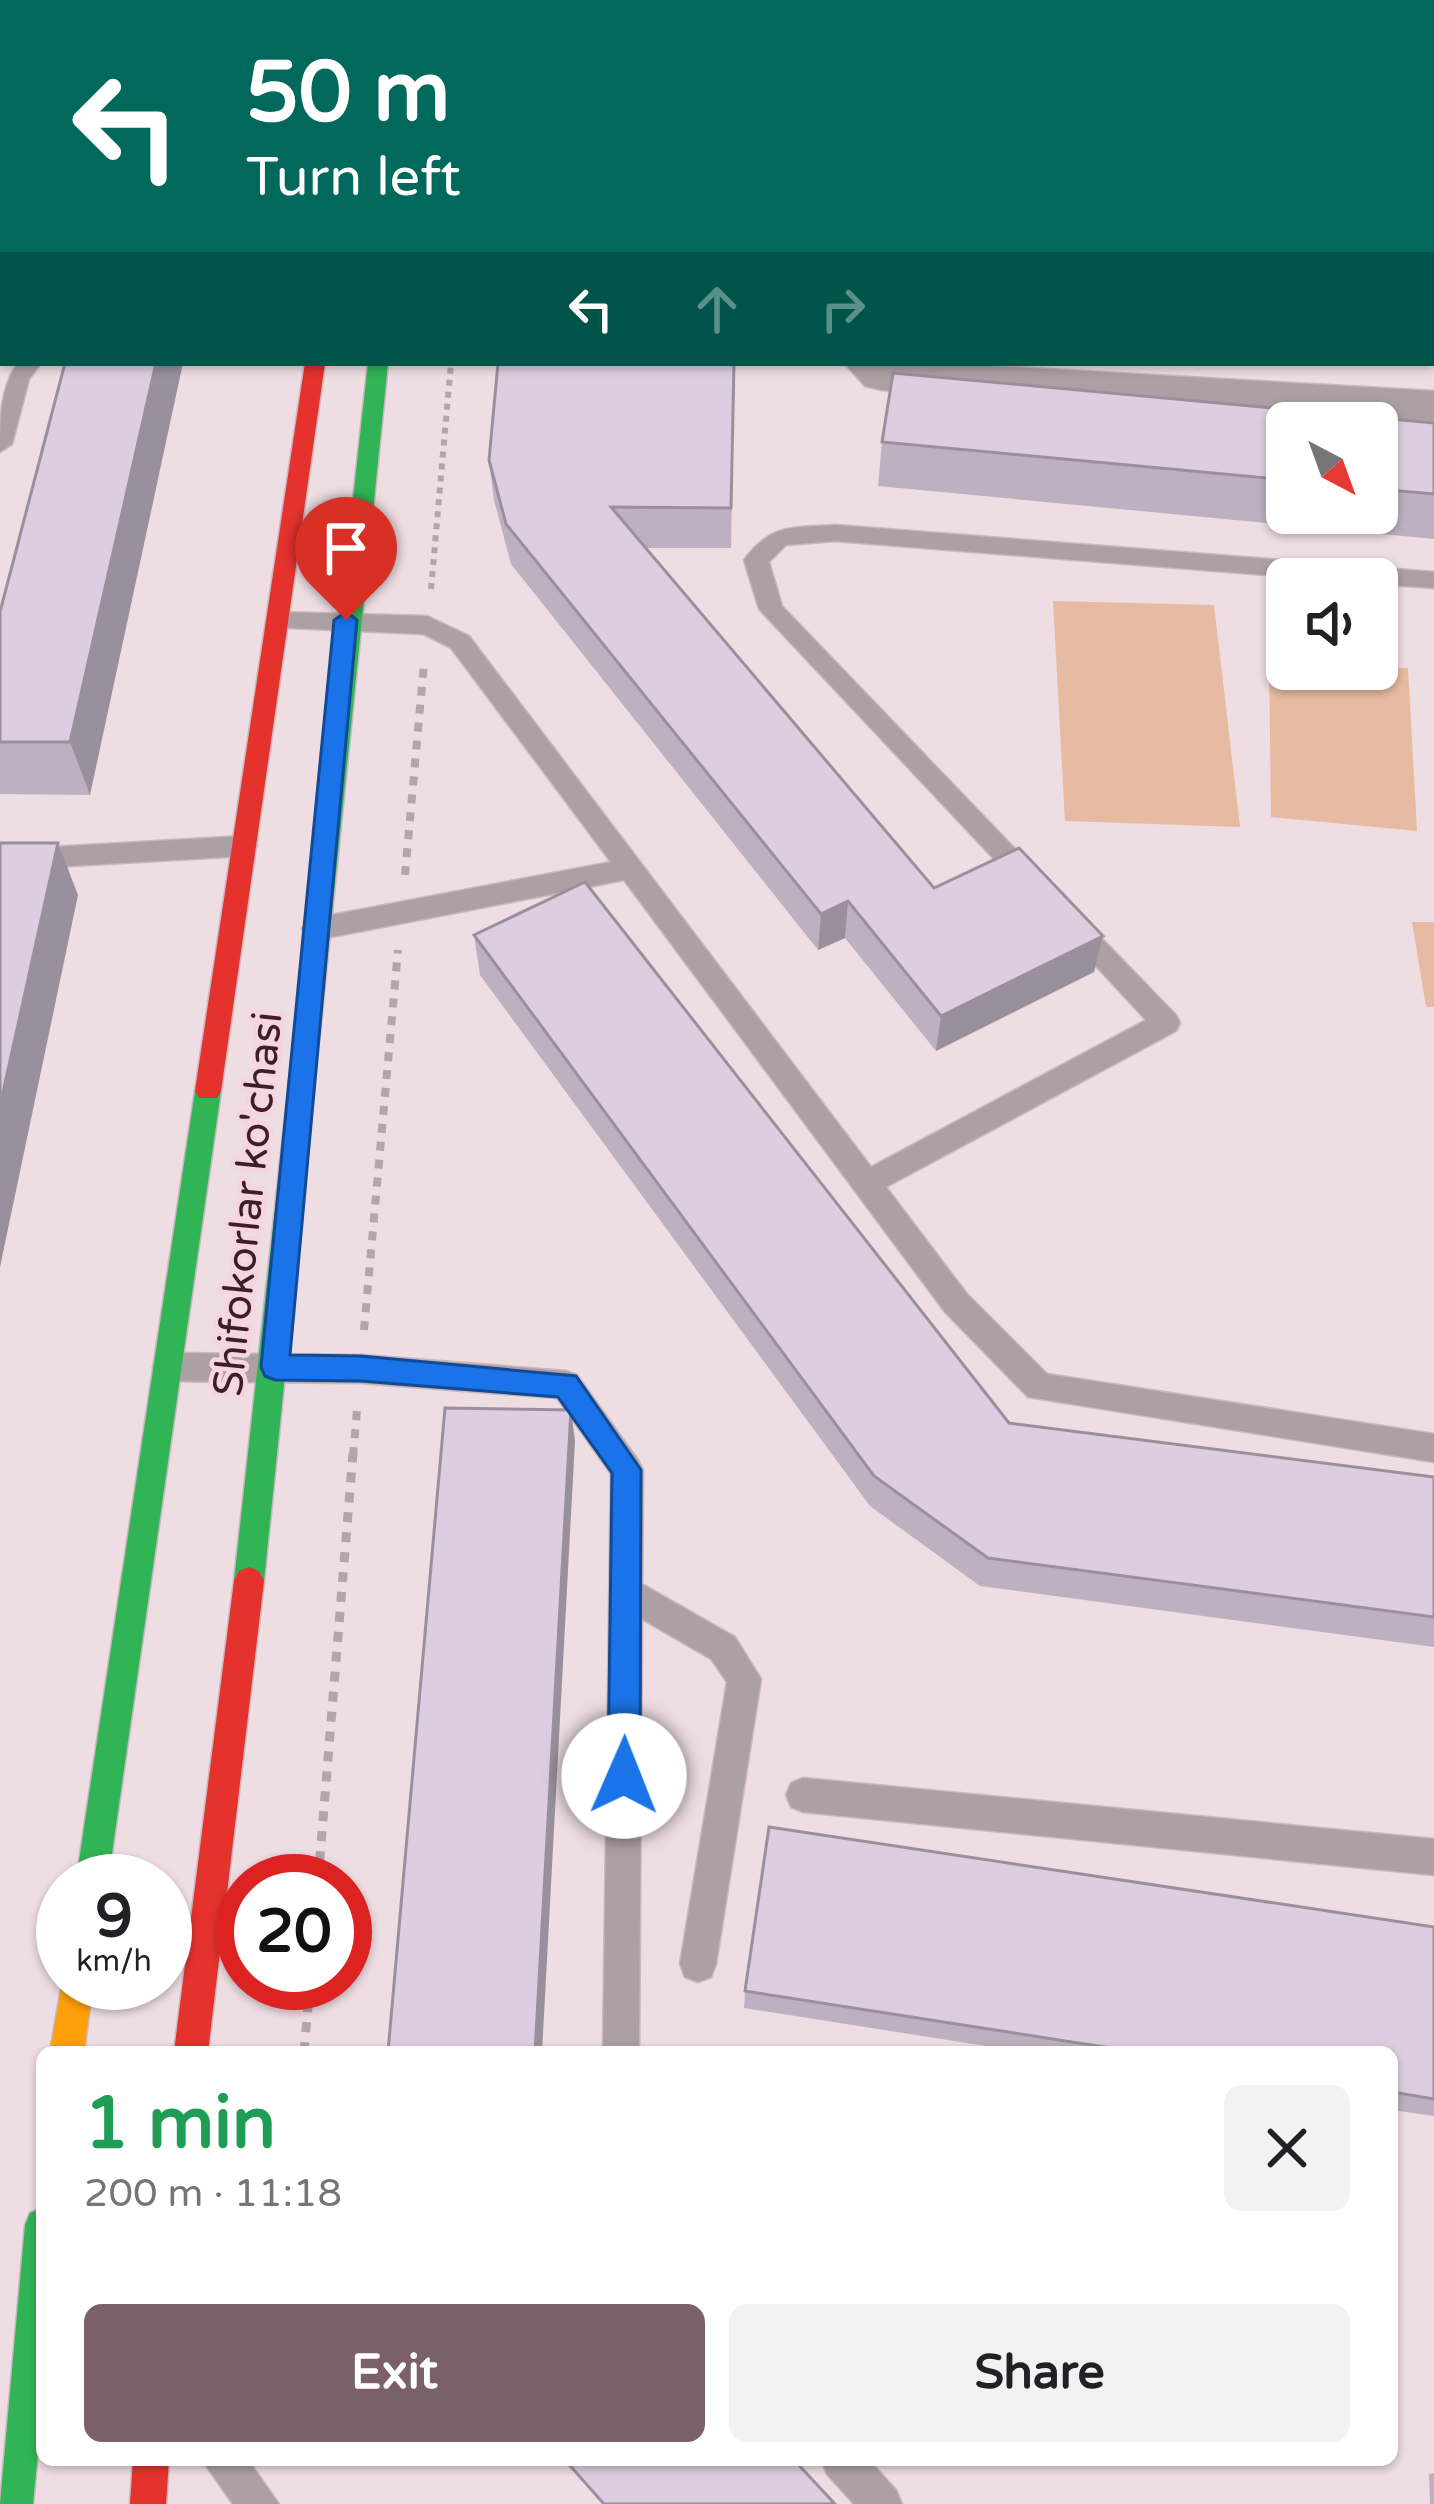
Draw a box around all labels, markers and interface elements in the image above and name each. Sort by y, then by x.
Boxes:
text: 50 m [246,43,450,144]
icon: left [48,48,204,204]
text: Turn left [246,145,461,210]
icon: left [558,276,624,342]
icon: ahead [684,276,750,342]
icon: right [810,276,876,342]
north arrow [1266,402,1398,534]
map controls [1266,402,1398,690]
pin [295,497,397,620]
icon: arrive [313,515,379,581]
button: sound [1266,558,1398,690]
street label: Shifokorlar ko'chasi [202,1009,294,1399]
position arrow [561,1713,687,1839]
speed limit sign: 20 [216,1854,372,2010]
text: 9 [95,1881,133,1953]
text: km/h [76,1943,152,1980]
text: 1 min [84,2081,276,2168]
button: close [1224,2085,1350,2211]
text: 200 m · 11:18 [84,2170,342,2217]
button: Exit [84,2304,705,2442]
button: Share [729,2304,1350,2442]

